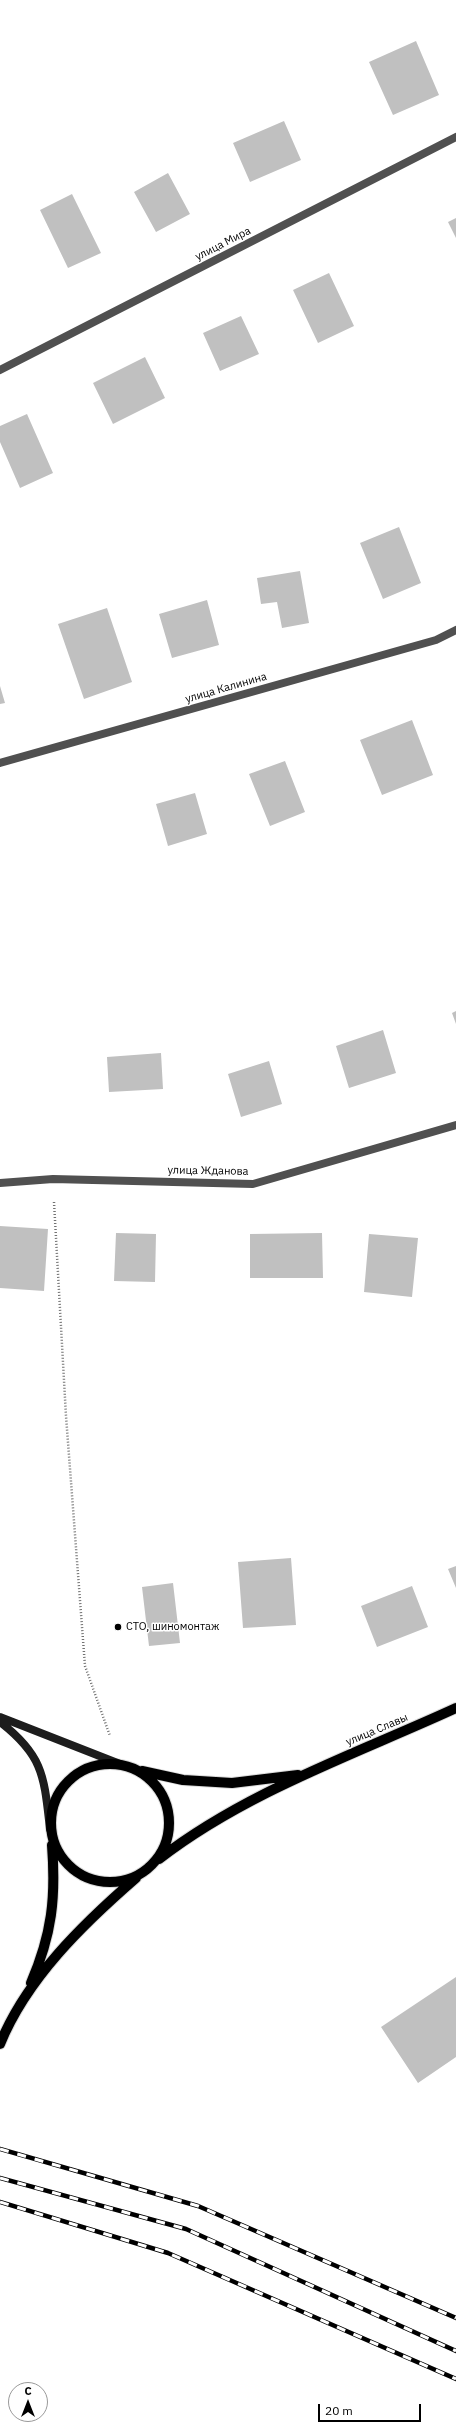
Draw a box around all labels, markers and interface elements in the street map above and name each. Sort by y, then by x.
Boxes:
street label: улица Мира [193,224,253,264]
street label: улица Калинина [184,670,268,706]
street label: улица Жданова [167,1164,249,1178]
place label: СТО, шиномонтаж [126,1620,219,1634]
marker: СТО, шиномонтаж [113,1622,123,1632]
street label: улица Славы [344,1711,410,1749]
north arrow [8,2382,48,2422]
text: С [24,2384,32,2398]
scale bar [320,2396,423,2422]
text: 20 m [325,2403,353,2418]

